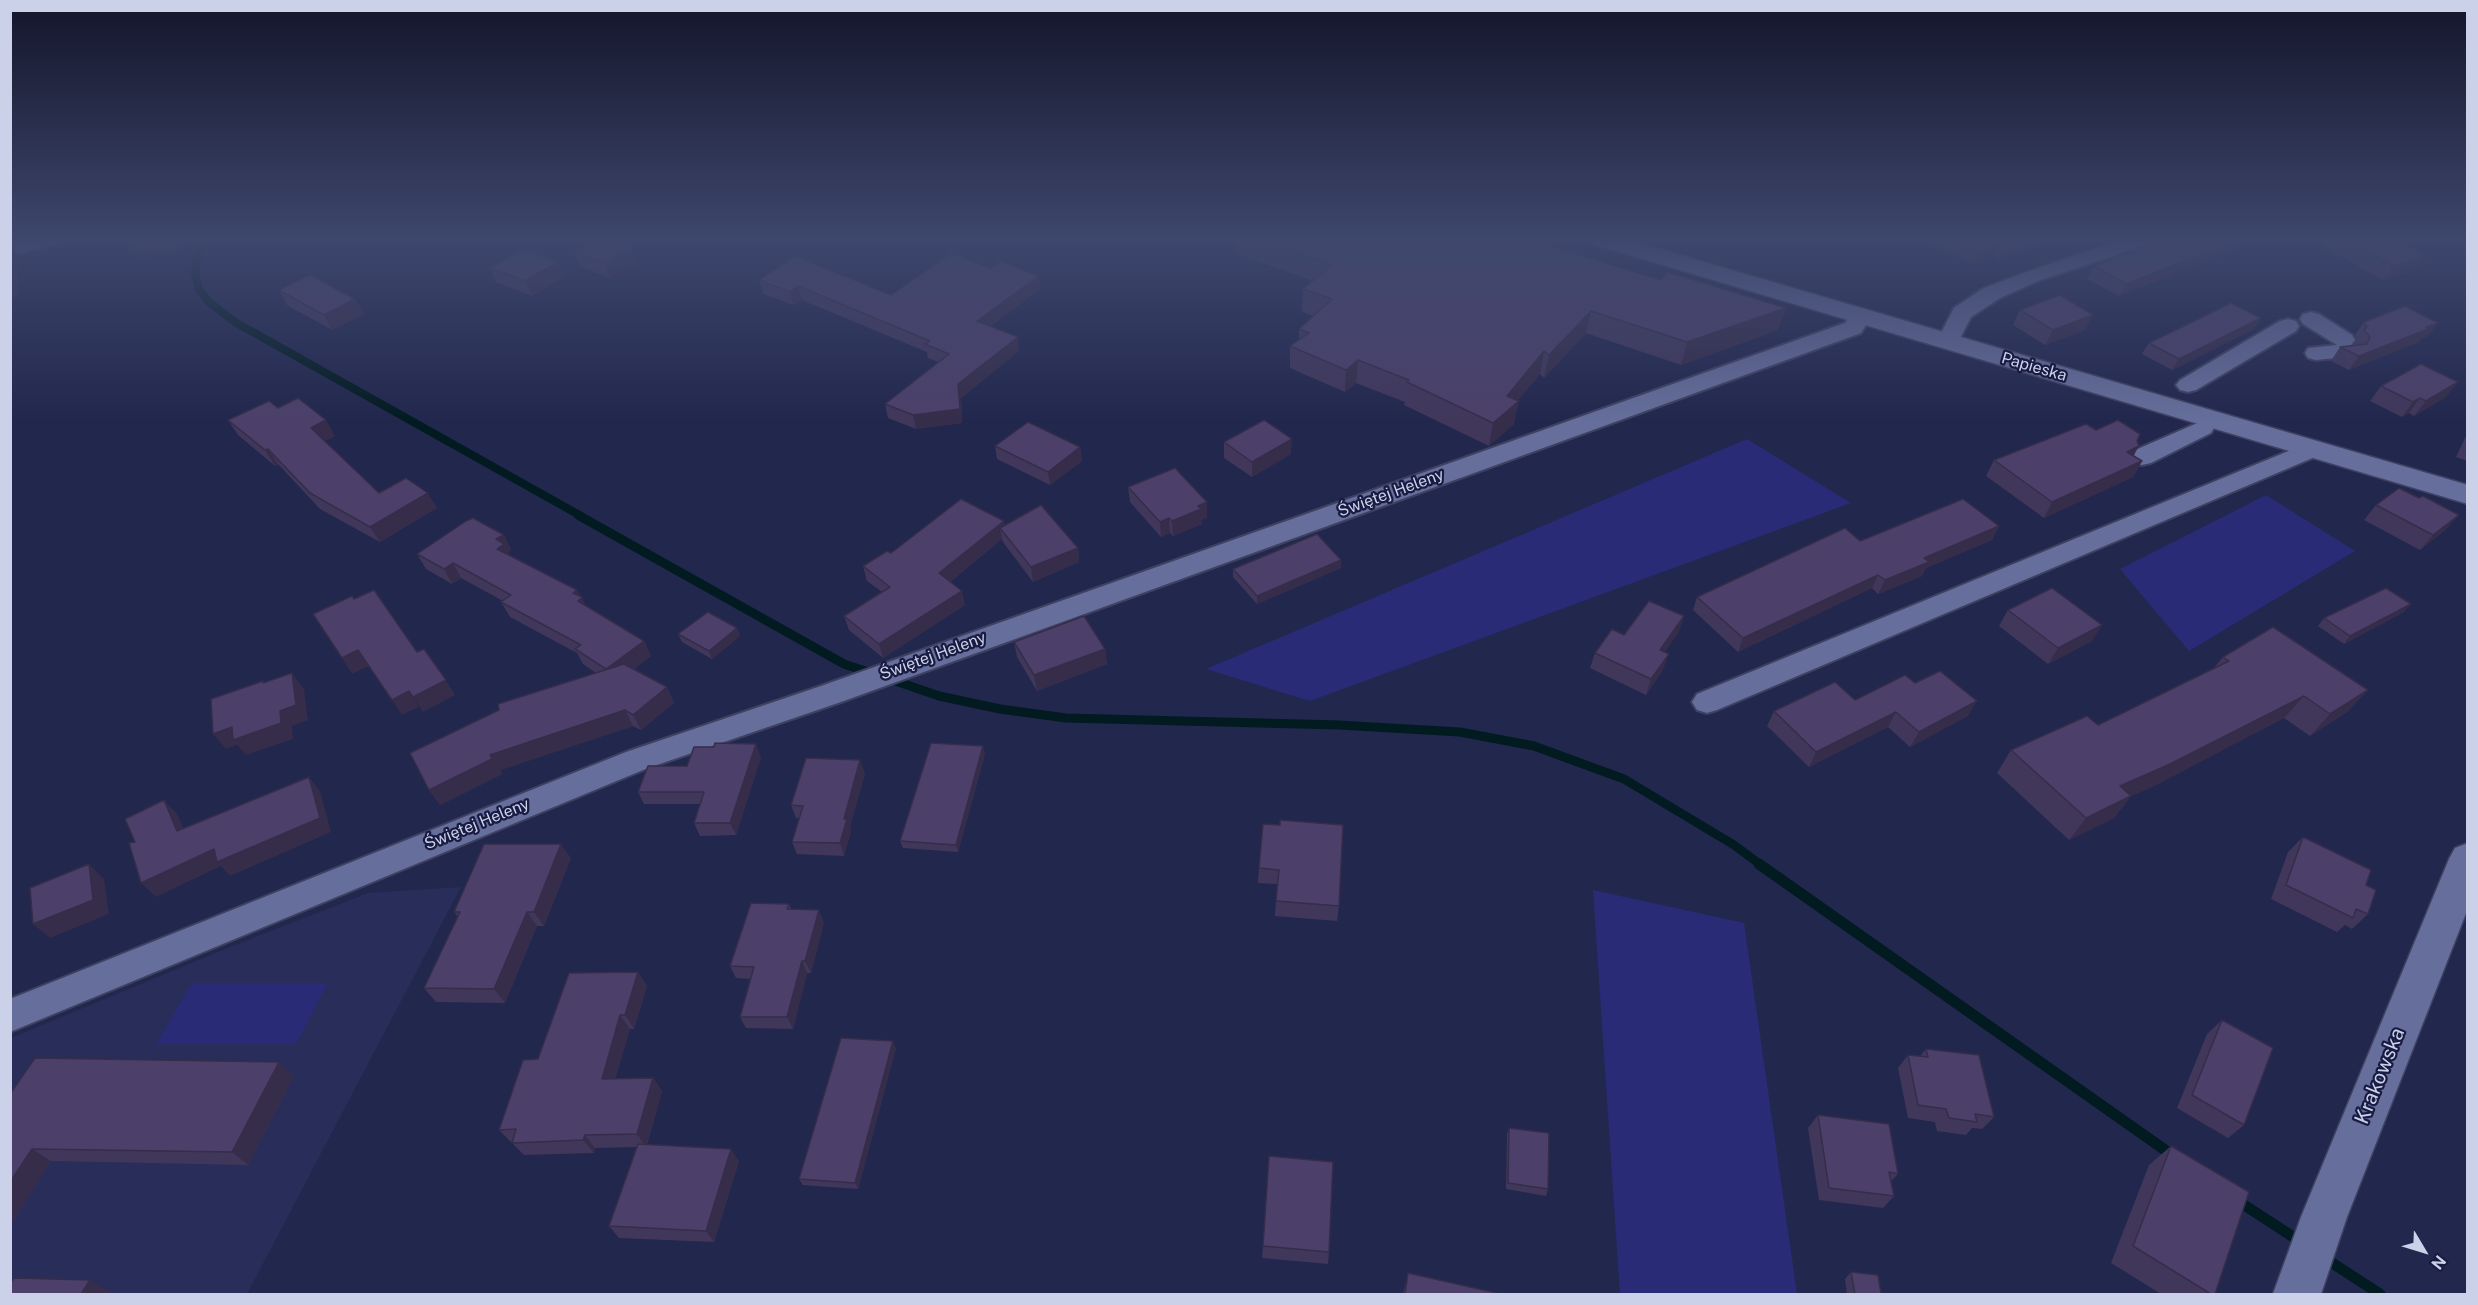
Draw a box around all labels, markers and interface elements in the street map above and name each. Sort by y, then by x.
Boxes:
street label: Papieska [1999,349,2069,385]
street label: Świętej Heleny [1335,465,1447,521]
street label: Świętej Heleny [877,628,989,684]
street label: Świętej Heleny [422,794,532,854]
street label: Krakowska [2350,1024,2410,1128]
north arrow [2394,1221,2454,1281]
text: N [2427,1252,2450,1273]

